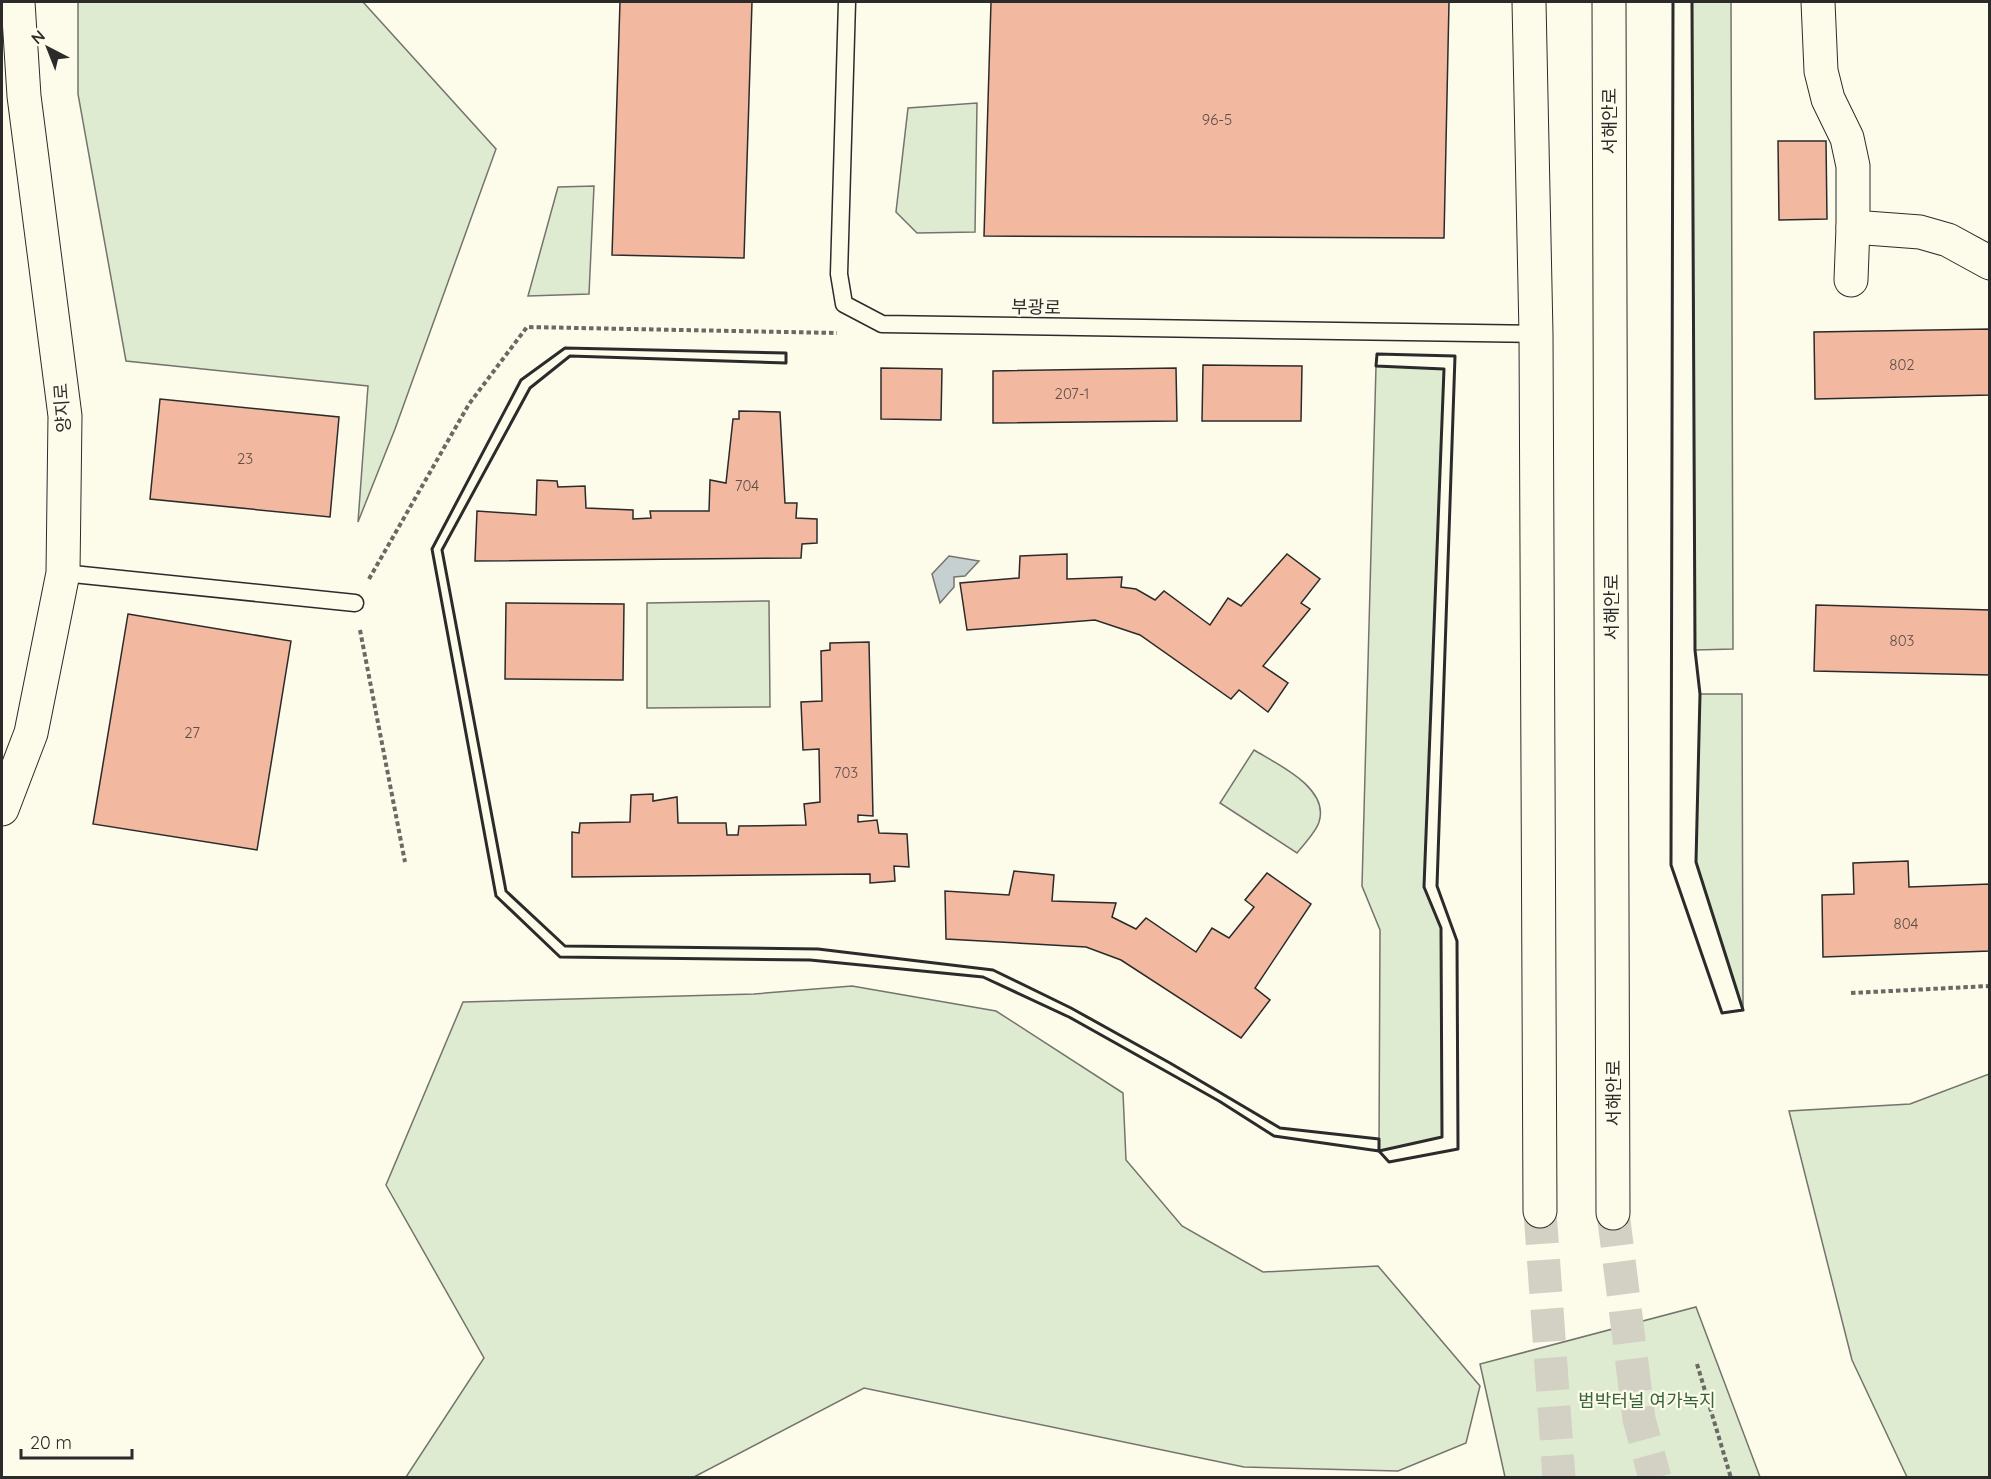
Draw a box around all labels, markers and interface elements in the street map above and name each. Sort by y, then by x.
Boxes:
north arrow [18,18,78,78]
text: N [27,25,49,48]
street label: 서해안로 [1598,88,1621,154]
house number: 96-5 [1202,110,1232,129]
street label: 부광로 [1011,295,1061,319]
house number: 802 [1889,355,1915,374]
street label: 양지로 [49,382,75,434]
house number: 207-1 [1055,384,1089,403]
house number: 23 [237,449,253,468]
house number: 704 [735,476,759,495]
street label: 서해안로 [1600,574,1623,640]
house number: 803 [1890,631,1915,650]
house number: 27 [184,723,200,742]
house number: 703 [834,763,858,782]
house number: 804 [1894,914,1919,933]
street label: 서해안로 [1602,1060,1625,1126]
park label: 범박터널 여가녹지 [1578,1389,1716,1412]
scale bar [21,1422,132,1460]
text: 20 m [30,1431,72,1454]

